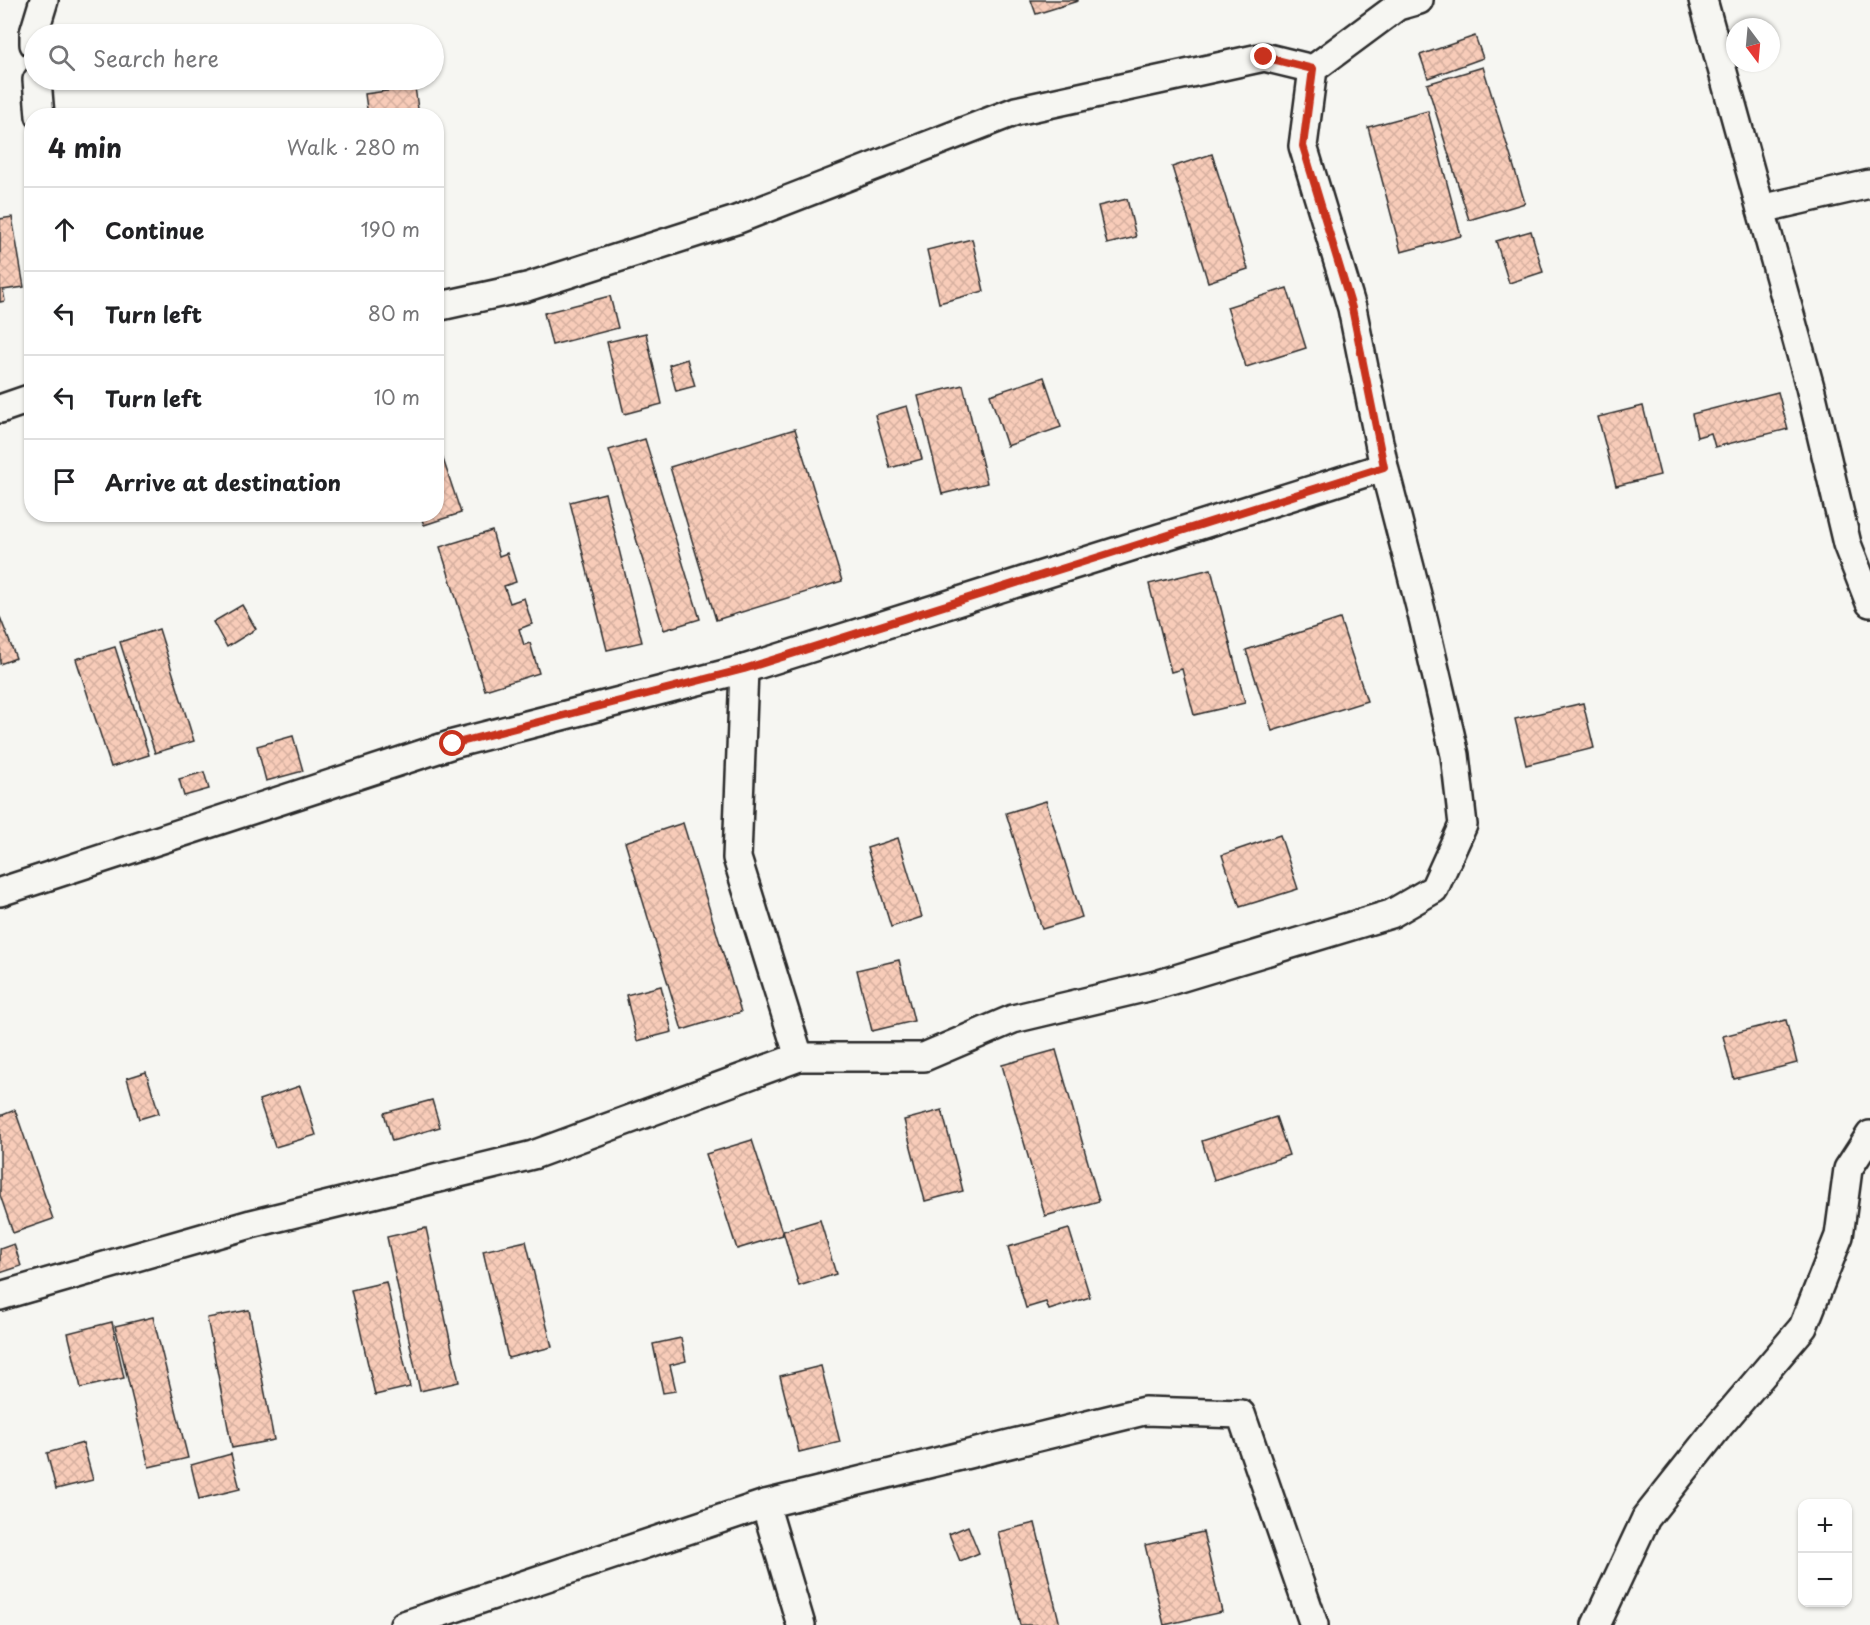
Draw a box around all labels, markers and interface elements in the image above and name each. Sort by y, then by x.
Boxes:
north arrow [1726,18,1780,72]
search box [24,24,444,90]
icon: search [45,41,78,74]
text: Search here [93,41,219,74]
route end [1250,43,1276,69]
text: 4 min [48,128,122,167]
text: Walk · 280 m [287,132,420,162]
icon: ahead [48,213,81,246]
text: Continue [105,213,204,246]
text: 190 m [361,214,420,244]
icon: left [48,297,81,330]
text: Turn left [105,297,202,330]
text: 80 m [368,298,420,328]
icon: left [48,381,81,414]
text: Turn left [105,381,202,414]
text: 10 m [373,382,420,412]
icon: arrive [48,465,81,498]
text: Arrive at destination [105,465,341,498]
route start [439,730,465,756]
map controls [1798,1499,1852,1607]
button: + [1798,1499,1852,1553]
button: − [1798,1553,1852,1607]

